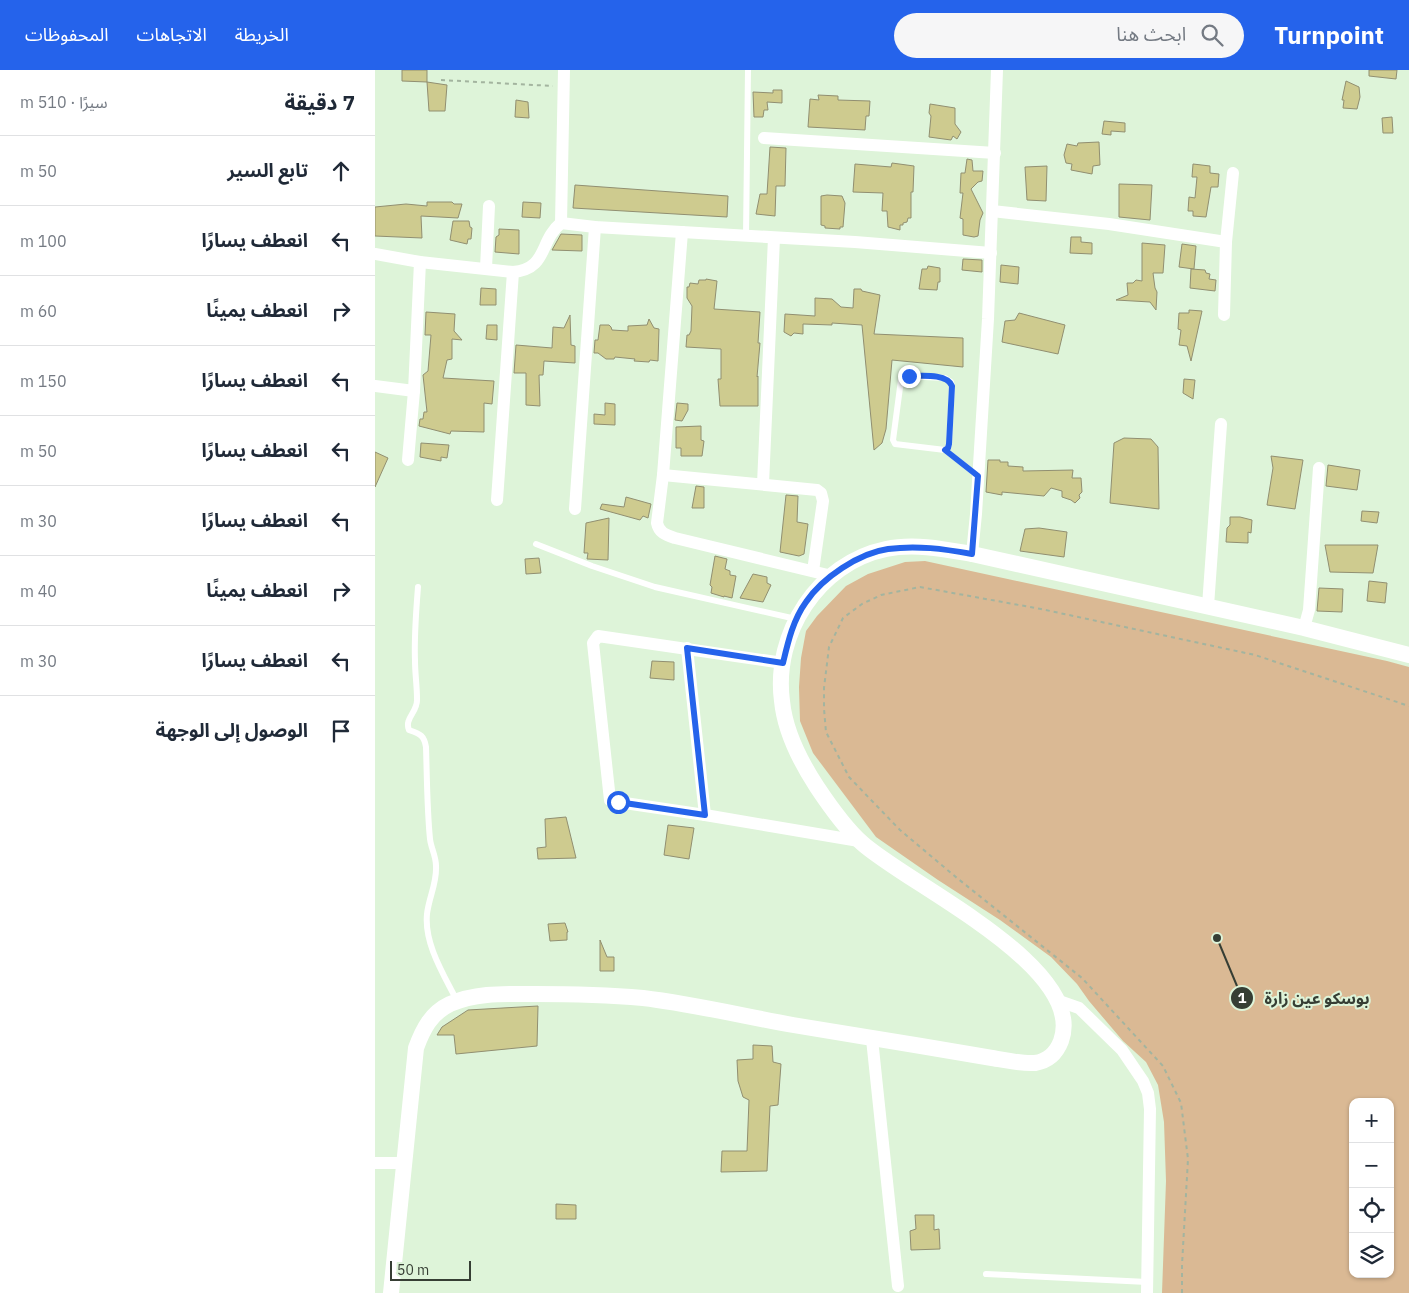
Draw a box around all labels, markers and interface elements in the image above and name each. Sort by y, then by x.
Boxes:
search box [894,13,1244,58]
text: Turnpoint [1274,19,1384,51]
icon: search [1198,21,1226,49]
text: ابحث هنا [1116,22,1186,46]
text: المحفوظات [25,23,109,46]
text: الاتجاهات [137,23,207,46]
text: الخريطة [235,23,289,46]
text: 7 دقيقة [285,88,355,116]
text: سيرًا · 510 m [20,92,108,112]
icon: ahead [327,157,355,185]
text: تابع السير [227,158,308,182]
text: 50 m [20,161,57,181]
icon: left [327,227,355,255]
text: انعطف يسارًا [201,228,308,252]
text: 100 m [20,231,67,251]
icon: right [327,297,355,325]
text: انعطف يمينًا [206,298,308,322]
text: 60 m [20,301,57,321]
route end [898,365,921,388]
icon: left [327,367,355,395]
text: انعطف يسارًا [201,368,308,392]
text: 150 m [20,371,67,391]
icon: left [327,437,355,465]
text: انعطف يسارًا [201,438,308,462]
text: 50 m [20,441,57,461]
icon: left [327,507,355,535]
text: انعطف يسارًا [201,508,308,532]
text: 30 m [20,511,57,531]
icon: right [327,577,355,605]
text: انعطف يمينًا [206,578,308,602]
text: 40 m [20,581,57,601]
icon: left [327,647,355,675]
text: انعطف يسارًا [201,648,308,672]
text: 30 m [20,651,57,671]
icon: arrive [327,717,355,745]
text: الوصول إلى الوجهة [156,718,308,742]
route start [607,791,630,814]
callout: بوسكو عين زارة [1229,983,1379,1014]
text: 1 [1237,988,1247,1007]
text: بوسكو عين زارة [1264,988,1370,1008]
map controls [1349,1098,1394,1278]
button: + [1349,1098,1394,1143]
button: − [1349,1143,1394,1188]
button: locate [1349,1188,1394,1233]
button: layers [1349,1233,1394,1278]
scale bar [390,1258,471,1281]
text: 50 m [397,1261,429,1279]

